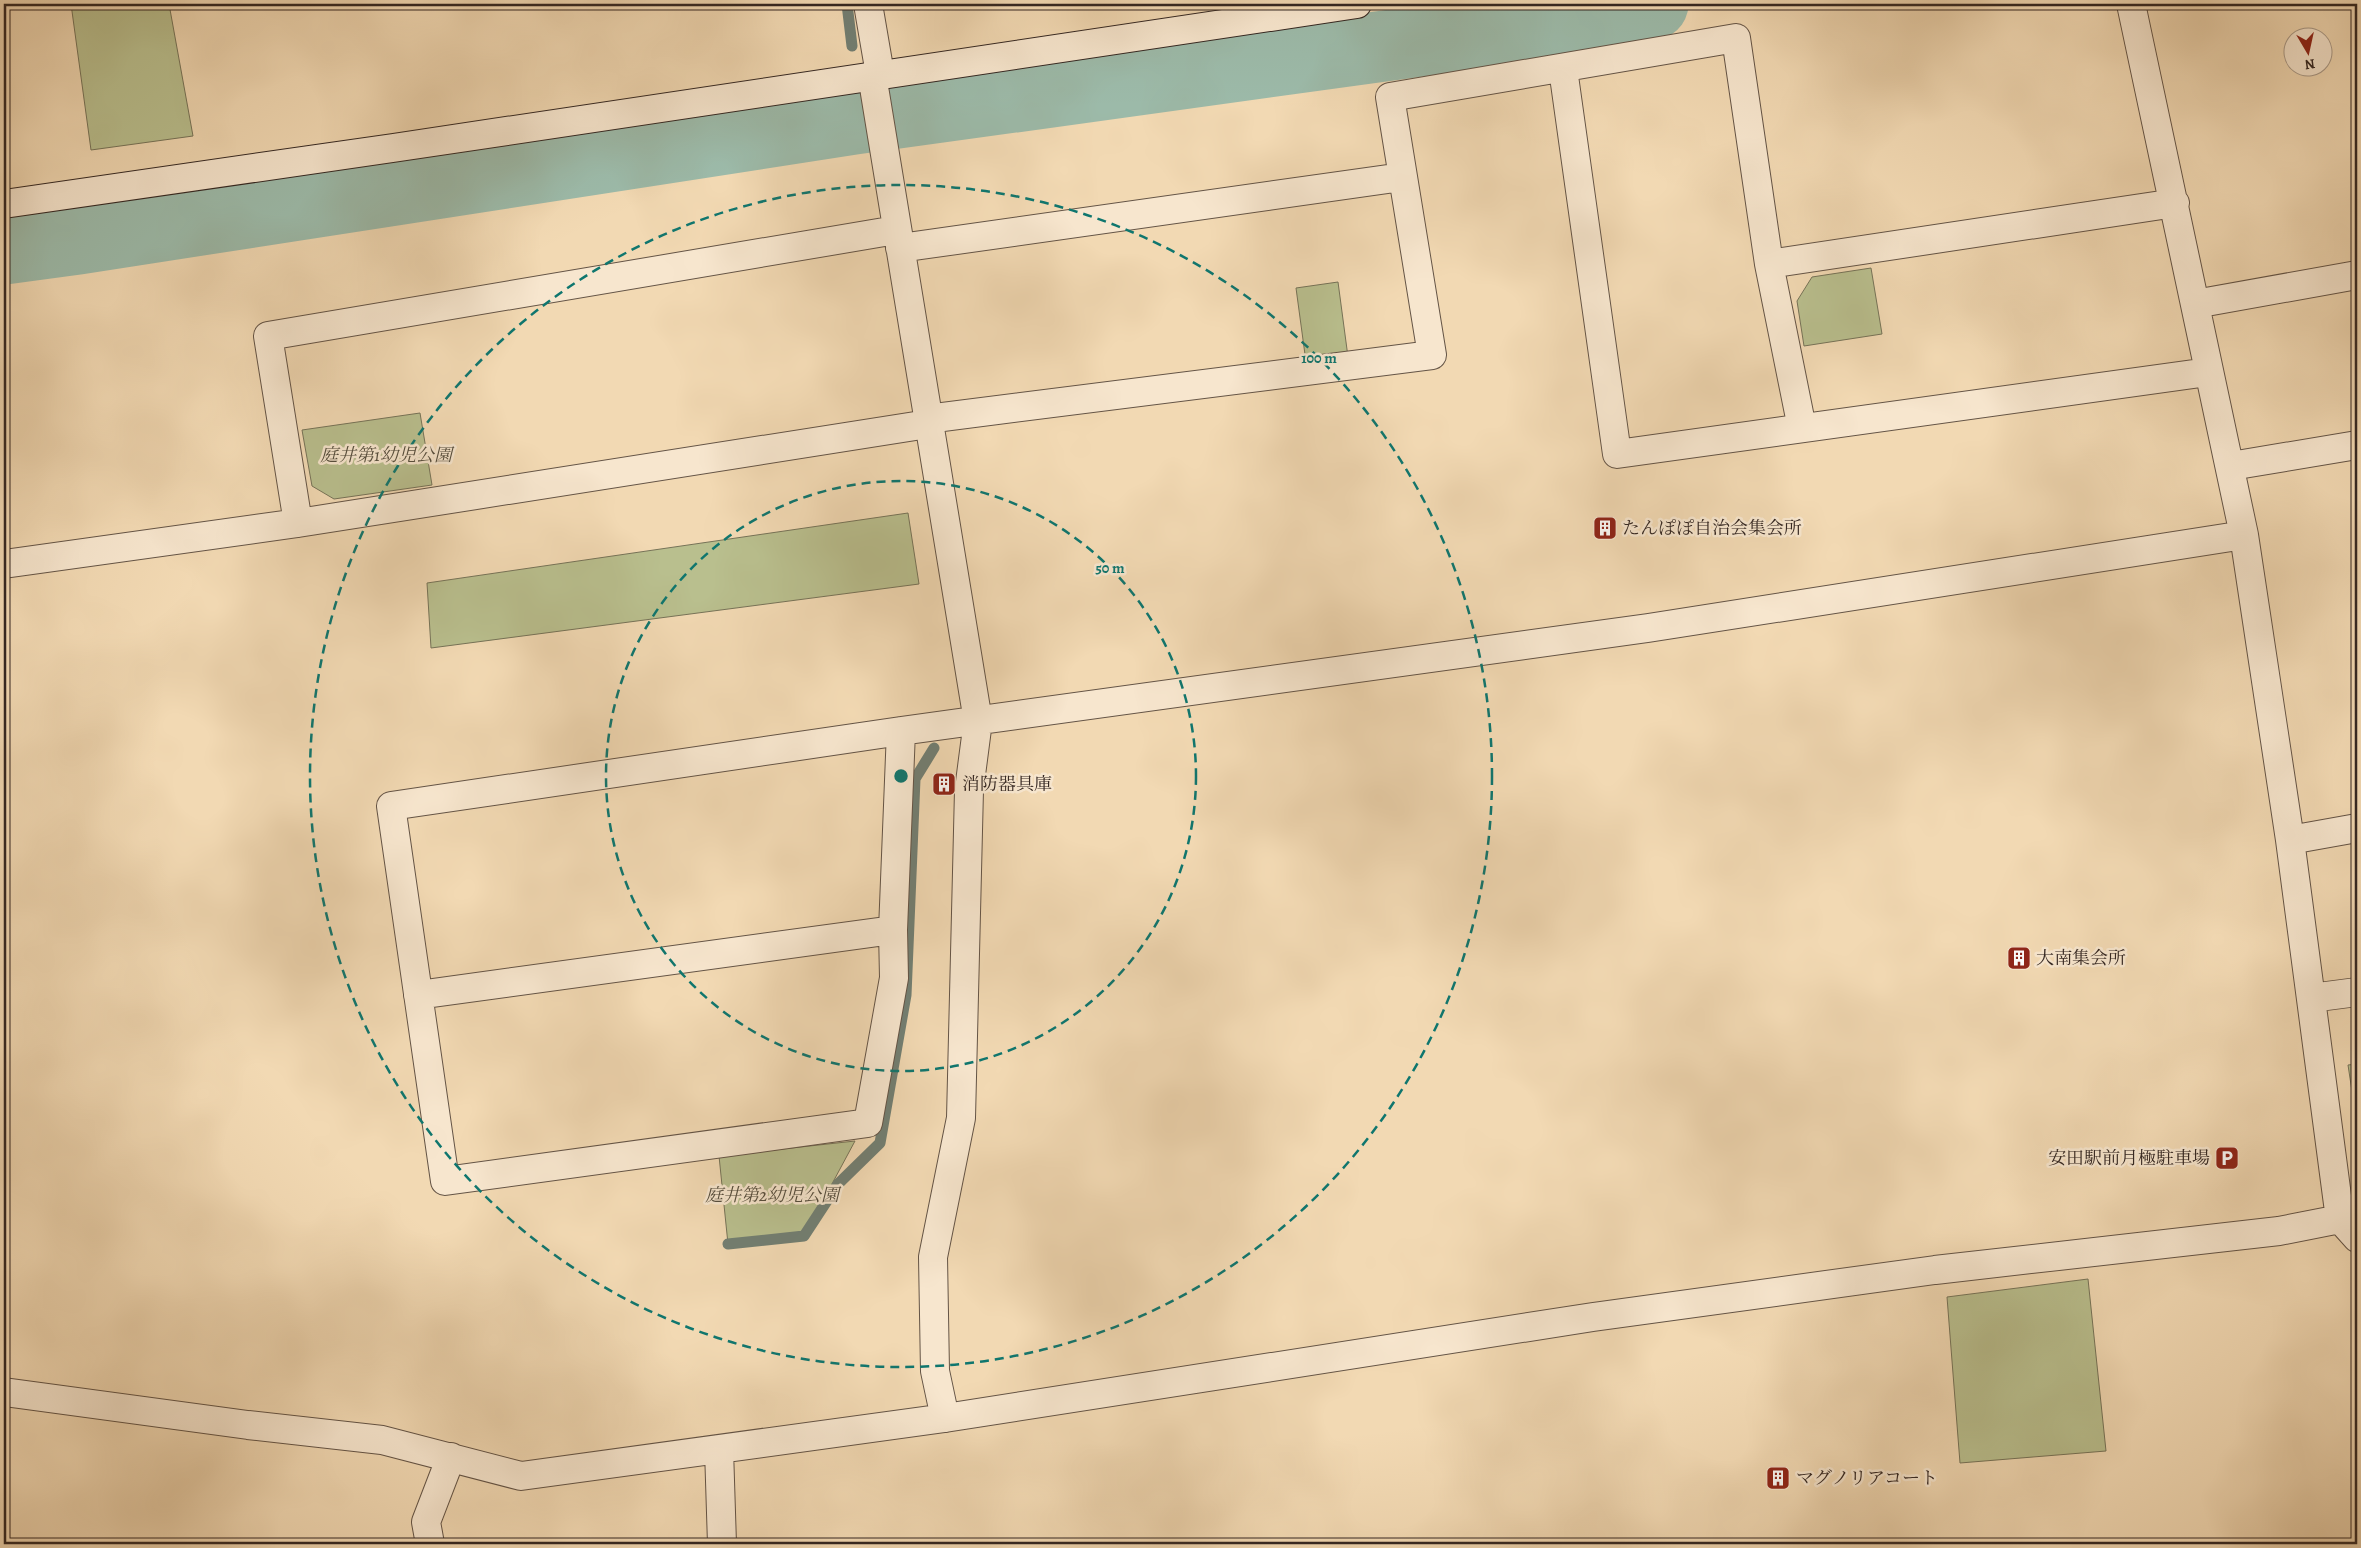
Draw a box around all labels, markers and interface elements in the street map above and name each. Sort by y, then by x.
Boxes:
north arrow [2284,28,2334,78]
text: N [2303,54,2316,75]
text: 100 m [1301,348,1337,368]
park label: 庭井第1幼児公園 [320,443,455,467]
building icon: たんぽぽ自治会集会所 [1592,515,1618,541]
place label: たんぽぽ自治会集会所 [1622,516,1802,540]
text: 50 m [1095,558,1125,578]
centre of rings [892,767,910,785]
building icon: 消防器具庫 [931,771,957,797]
place label: 消防器具庫 [962,772,1052,796]
building icon: 大南集会所 [2006,945,2032,971]
place label: 大南集会所 [2036,946,2126,970]
parking icon: 安田駅前月極駐車場 [2214,1145,2240,1171]
place label: 安田駅前月極駐車場 [2048,1146,2210,1170]
park label: 庭井第2幼児公園 [705,1183,842,1207]
building icon: マグノリアコート [1765,1465,1791,1491]
place label: マグノリアコート [1796,1466,1938,1490]

